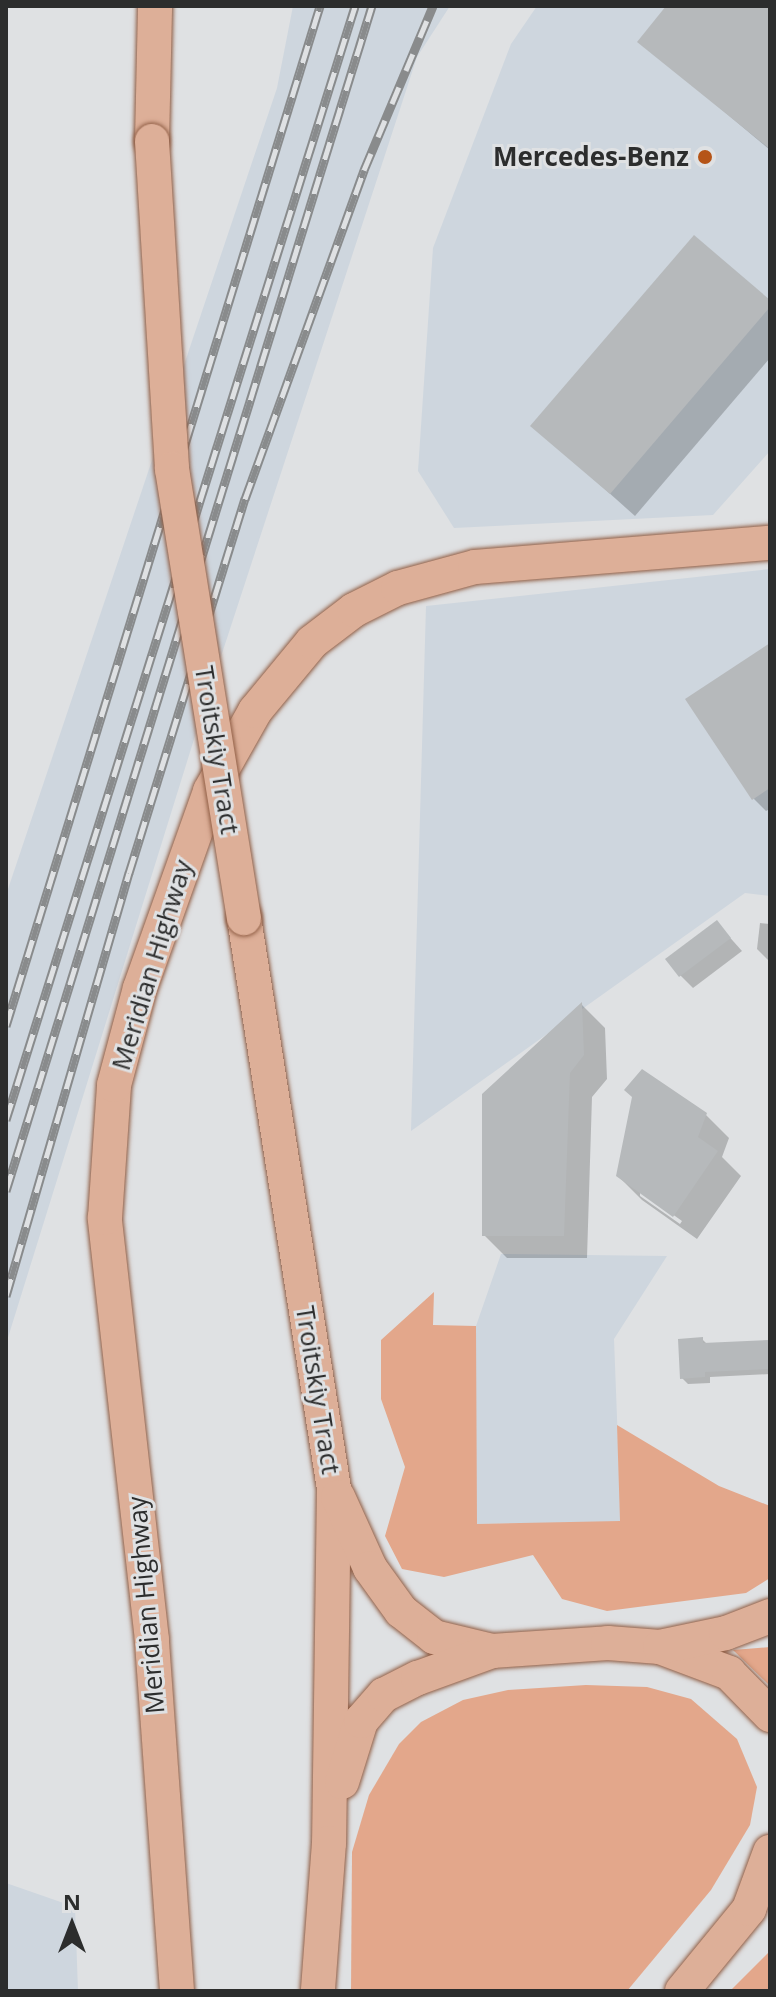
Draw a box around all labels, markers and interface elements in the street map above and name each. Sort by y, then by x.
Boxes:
place label: Mercedes-Benz [493,141,689,173]
marker: Mercedes-Benz [696,148,714,166]
street label: Troitskiy Tract [188,664,246,836]
street label: Meridian Highway [105,856,199,1074]
street label: Troitskiy Tract [289,1304,347,1476]
street label: Meridian Highway [121,1495,171,1715]
north arrow [32,1885,112,1965]
text: N [63,1886,81,1916]

